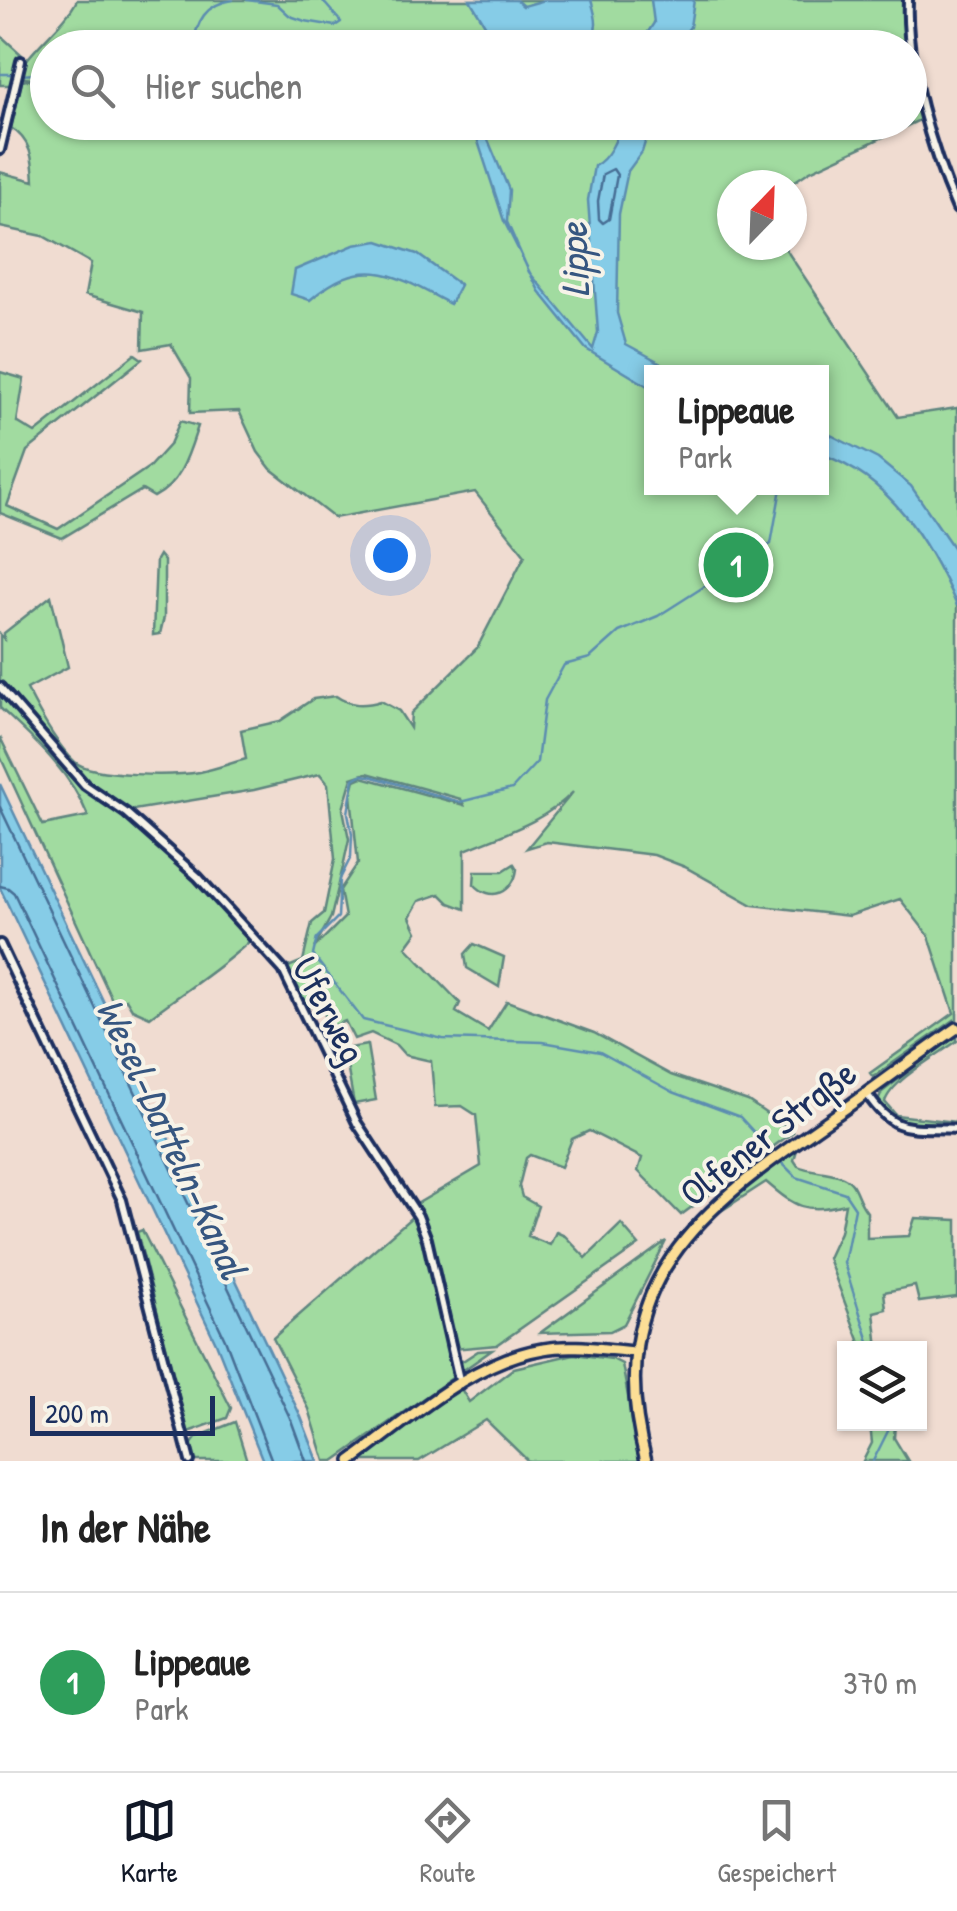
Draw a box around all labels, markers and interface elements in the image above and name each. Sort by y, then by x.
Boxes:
search box [30,30,927,140]
icon: search [65,58,120,113]
text: Hier suchen [145,59,303,111]
north arrow [717,170,807,260]
water label: Lippe [545,220,602,298]
popup [644,365,829,495]
text: Lippeaue [679,383,794,435]
text: Park [679,435,732,478]
pin: 1 [704,528,768,602]
your location [365,530,416,581]
street label: Uferweg [280,947,380,1072]
water label: Wesel-Datteln-Kanal [84,989,262,1288]
street label: Olfener Straße [668,1047,867,1218]
map controls [837,1341,927,1431]
button: layers [837,1341,927,1431]
scale bar [30,1391,215,1436]
text: 200 m [45,1394,109,1432]
text: In der Nähe [40,1498,211,1555]
text: Lippeaue [135,1635,251,1687]
text: 1 [67,1661,78,1704]
text: 370 m [843,1661,917,1704]
text: Park [135,1687,189,1730]
tab: Karte [121,1793,178,1891]
tab: Route [420,1793,476,1891]
tab: Gespeichert [717,1793,836,1891]

